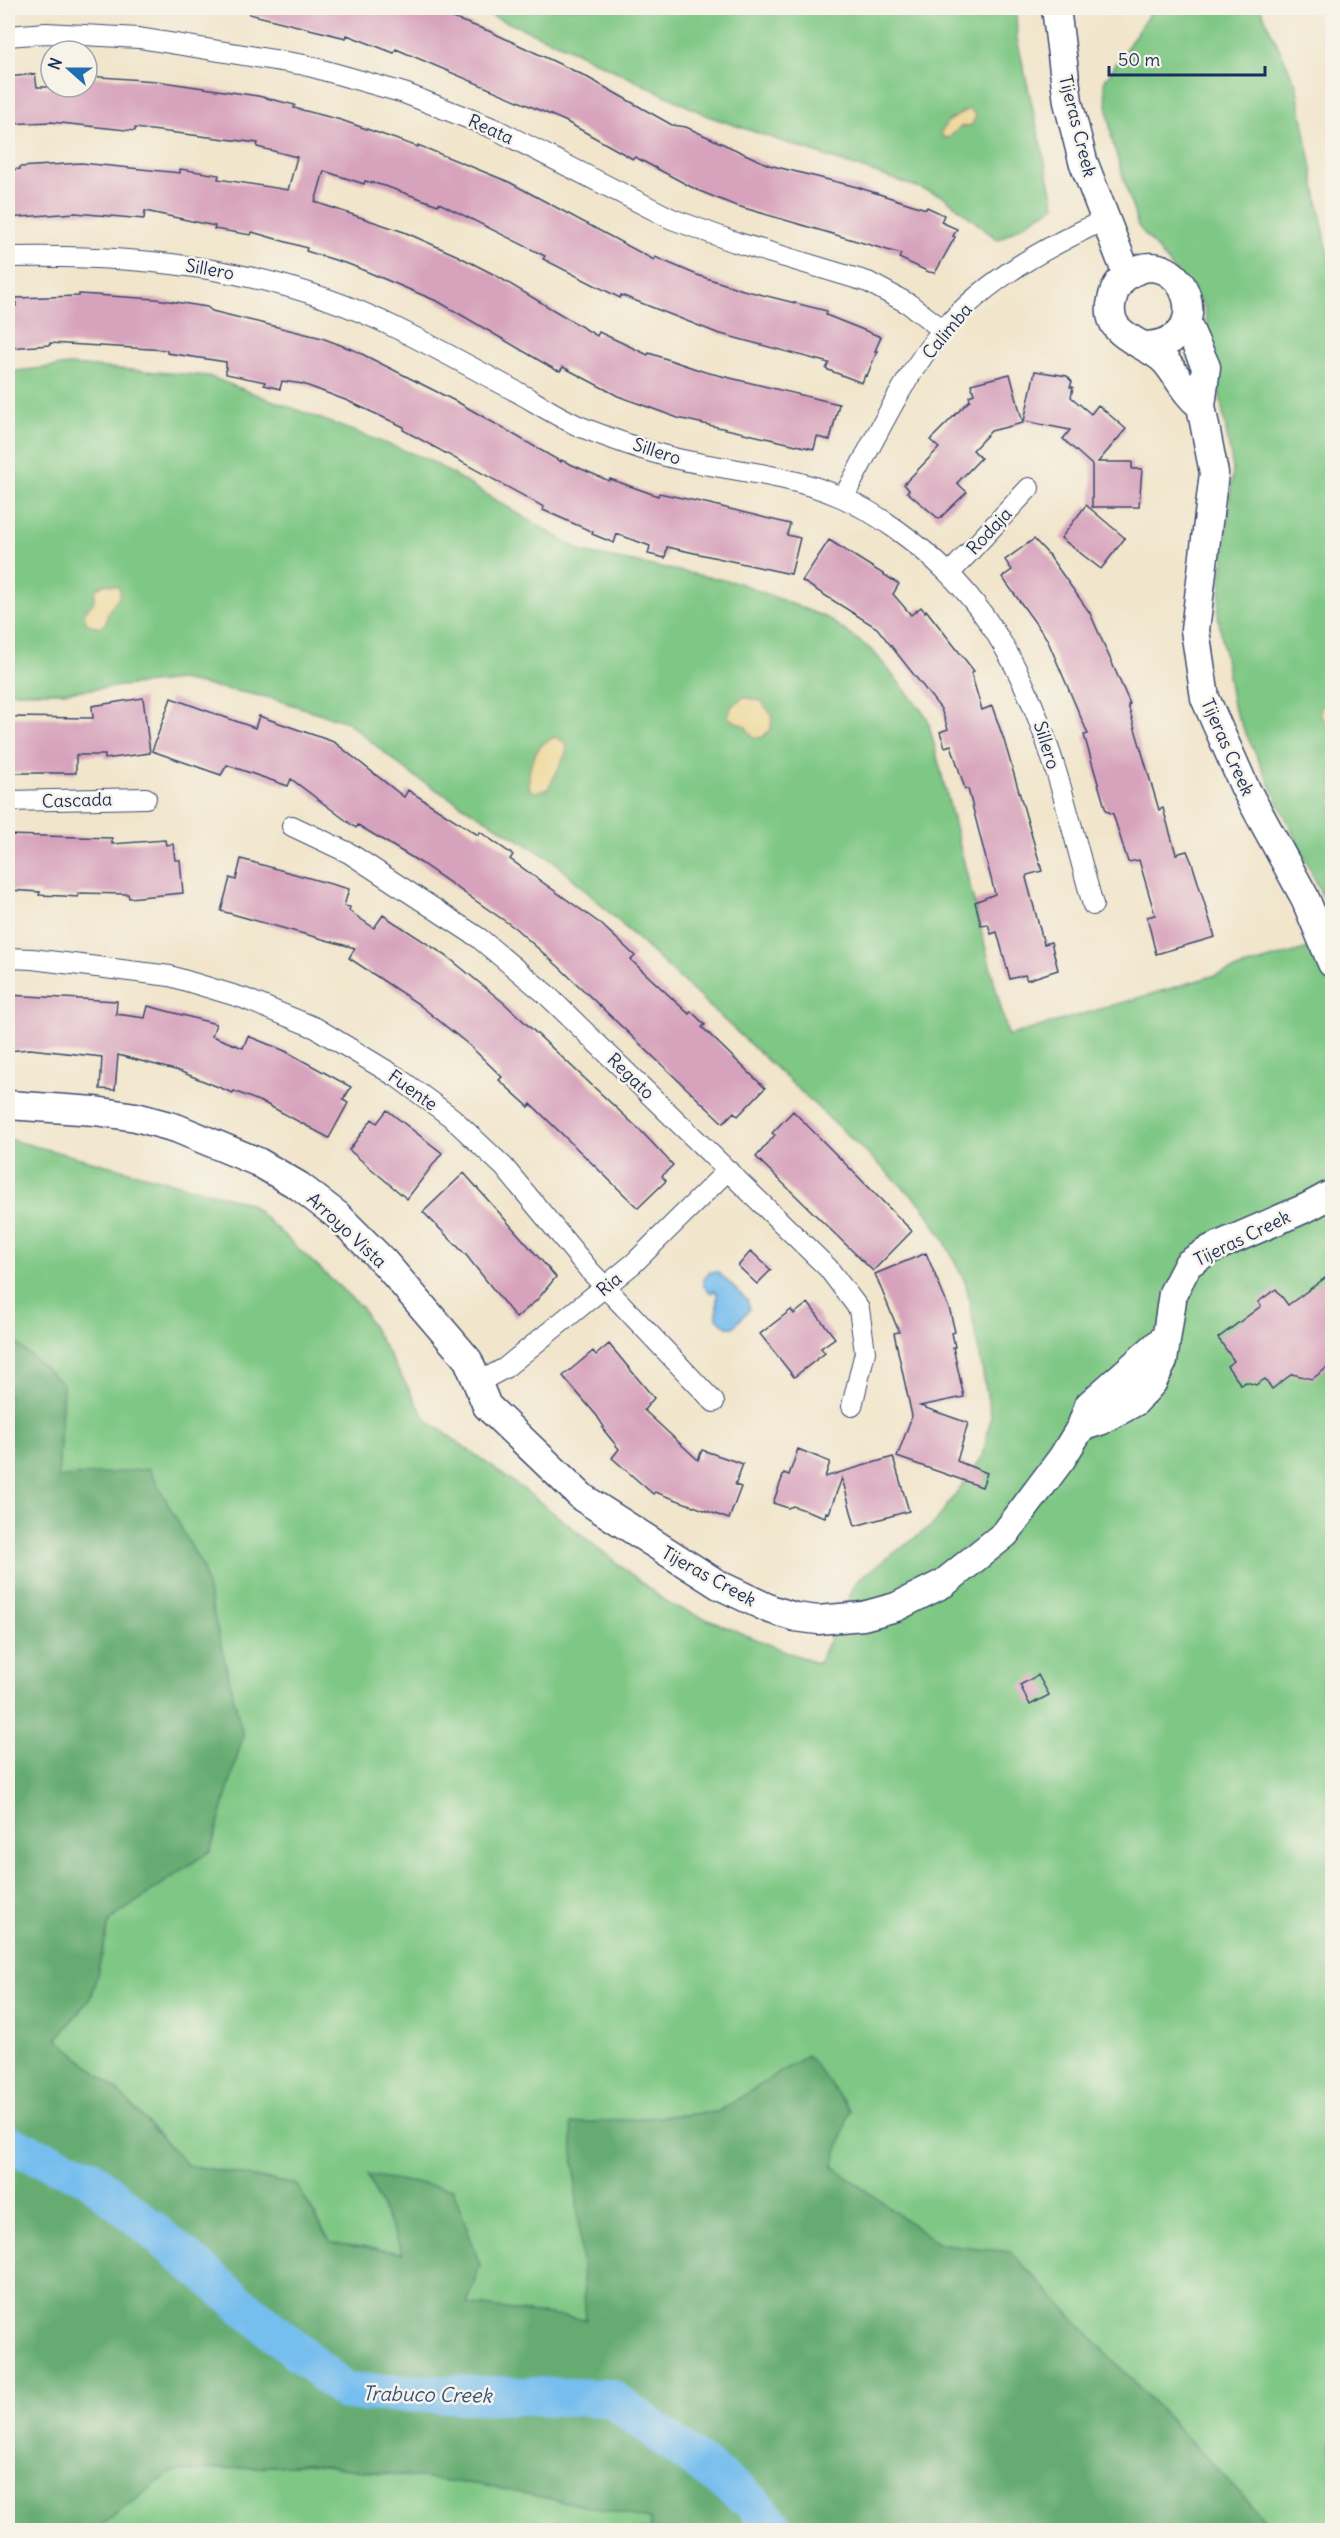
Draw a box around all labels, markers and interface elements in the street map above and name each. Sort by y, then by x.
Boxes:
north arrow [39,39,99,99]
scale bar [1109,39,1265,77]
text: 50 m [1118,48,1160,71]
text: N [44,55,66,72]
street label: Tijeras Creek [1054,73,1102,179]
street label: Reata [465,109,517,149]
street label: Sillero [184,253,236,285]
street label: Calimba [917,298,977,364]
street label: Sillero [630,432,684,470]
street label: Rodaja [961,502,1017,560]
street label: Tijeras Creek [1196,695,1260,799]
street label: Sillero [1029,718,1065,772]
street label: Cascada [41,787,113,813]
street label: Regato [602,1048,660,1104]
street label: Fuente [384,1064,442,1116]
street label: Arroyo Vista [302,1187,392,1273]
street label: Tijeras Creek [1190,1205,1294,1271]
street label: Ria [592,1267,626,1301]
street label: Tijeras Creek [658,1541,760,1611]
water label: Trabuco Creek [362,2380,494,2408]

